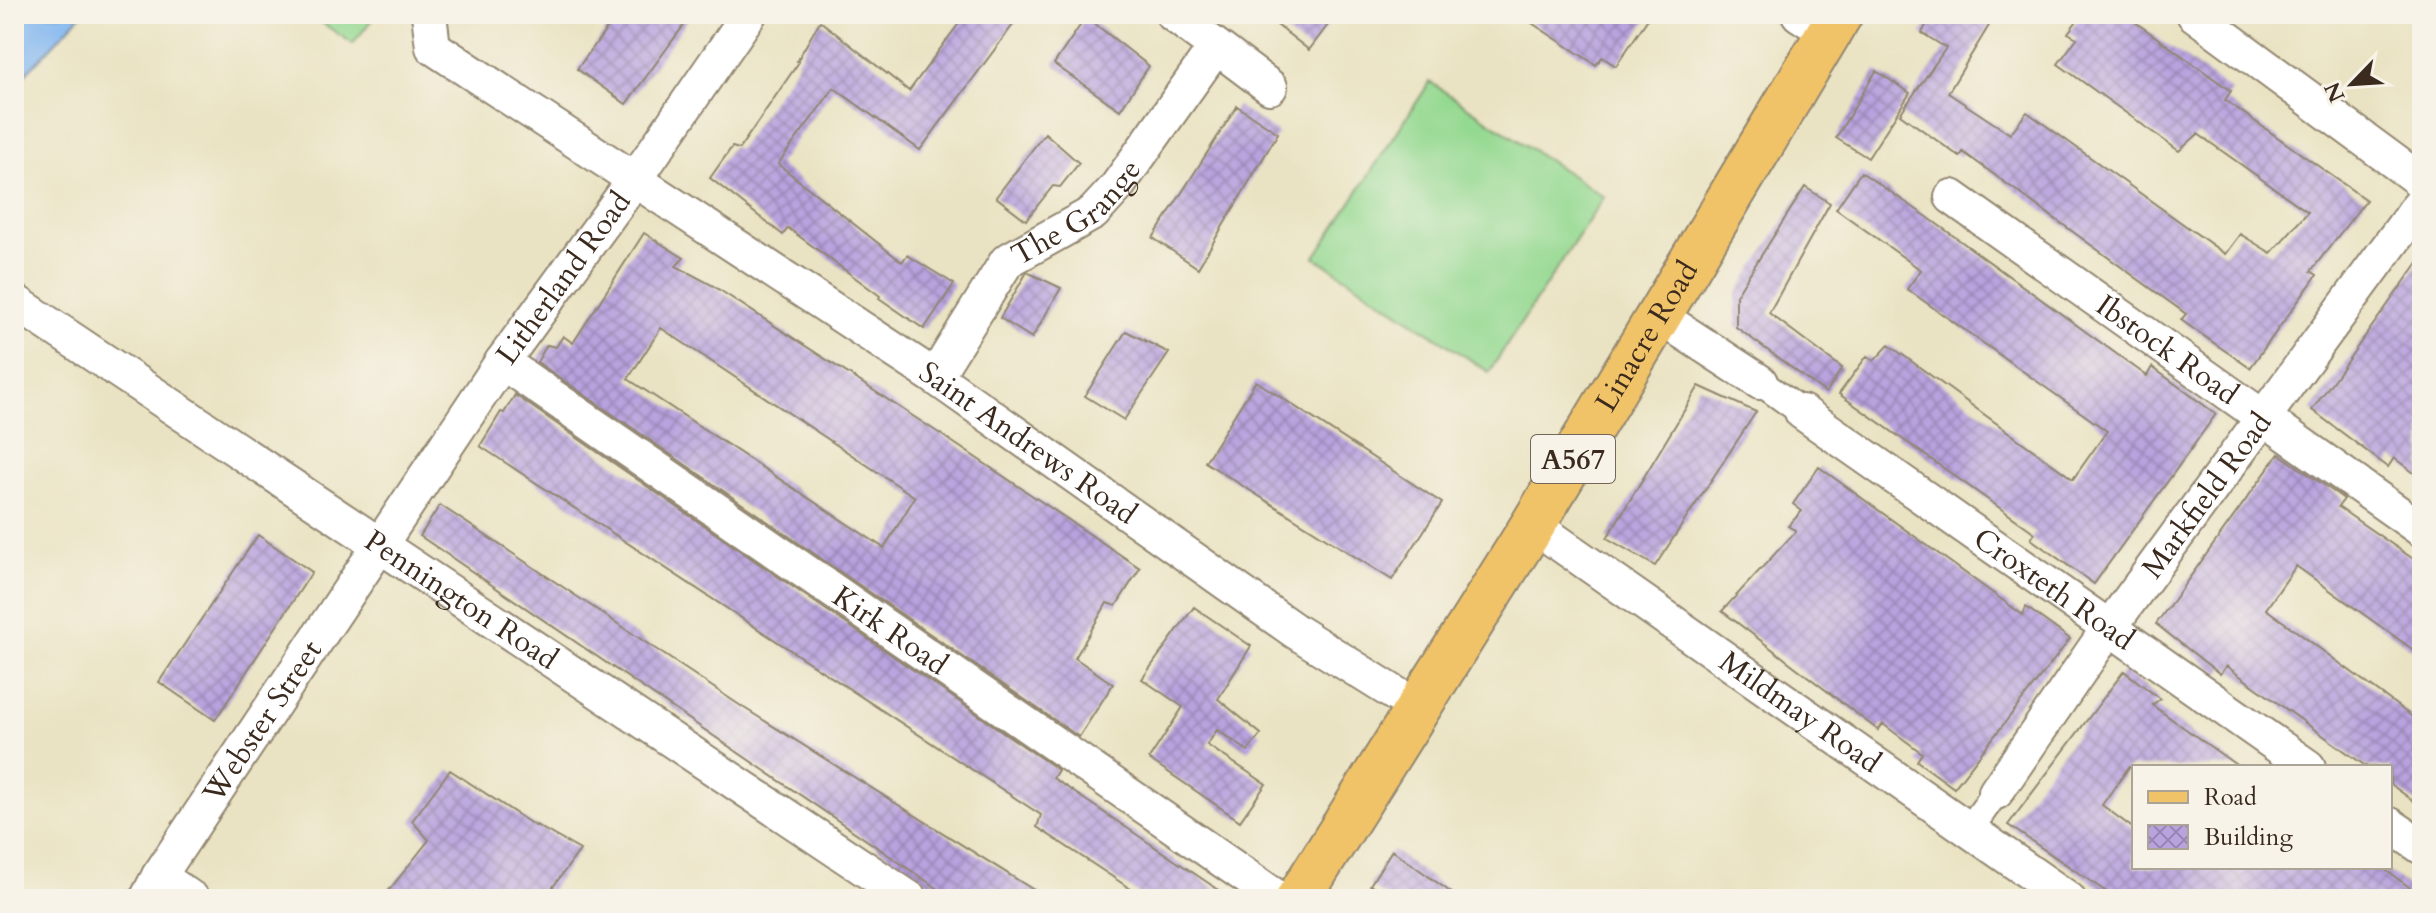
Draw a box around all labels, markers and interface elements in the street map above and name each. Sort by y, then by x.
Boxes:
north arrow [2312,44,2392,124]
text: N [2317,77,2352,107]
street label: The Grange [1004,151,1151,276]
street label: Litherland Road [487,183,641,373]
street label: Linacre Road [1586,253,1708,419]
street label: Ibstock Road [2088,285,2247,415]
street label: Saint Andrews Road [911,352,1145,534]
street label: Markfield Road [2132,404,2281,587]
road number: A567 [1531,435,1615,483]
street label: Croxteth Road [1965,519,2143,660]
street label: Pennington Road [356,521,566,679]
street label: Kirk Road [824,576,956,685]
street label: Webster Street [193,632,332,812]
street label: Mildmay Road [1711,641,1889,783]
legend [2132,765,2392,869]
text: Road [2204,781,2257,814]
text: Building [2204,821,2294,854]

